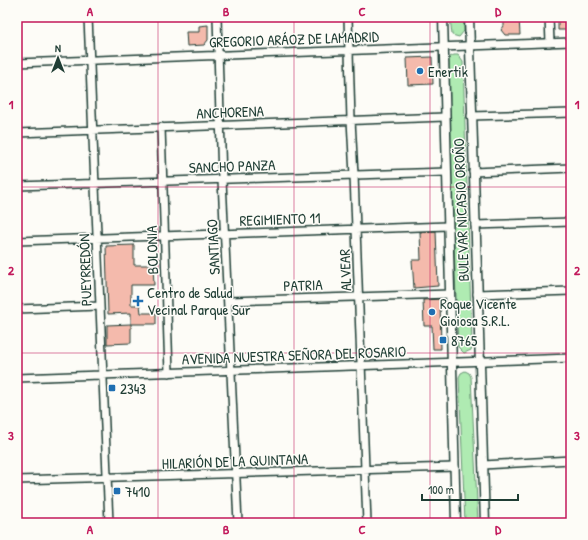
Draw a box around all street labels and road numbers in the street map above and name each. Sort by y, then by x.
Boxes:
street label: GREGORIO ARÁOZ DE LAMADRID [209,26,380,52]
street label: ANCHORENA [196,100,265,124]
street label: BULEVAR NICASIO OROÑO [448,138,474,282]
street label: SANCHO PANZA [188,154,276,178]
street label: REGIMIENTO 11 [239,207,321,231]
street label: SANTIAGO [201,219,225,275]
street label: BOLONIA [141,225,163,275]
street label: PUEYRREDÓN [73,233,97,307]
street label: ALVEAR [334,248,356,291]
street label: PATRIA [283,274,324,296]
street label: AVENIDA NUESTRA SEÑORA DEL ROSARIO [182,341,406,369]
street label: HILARIÓN DE LA QUINTANA [162,448,309,474]

